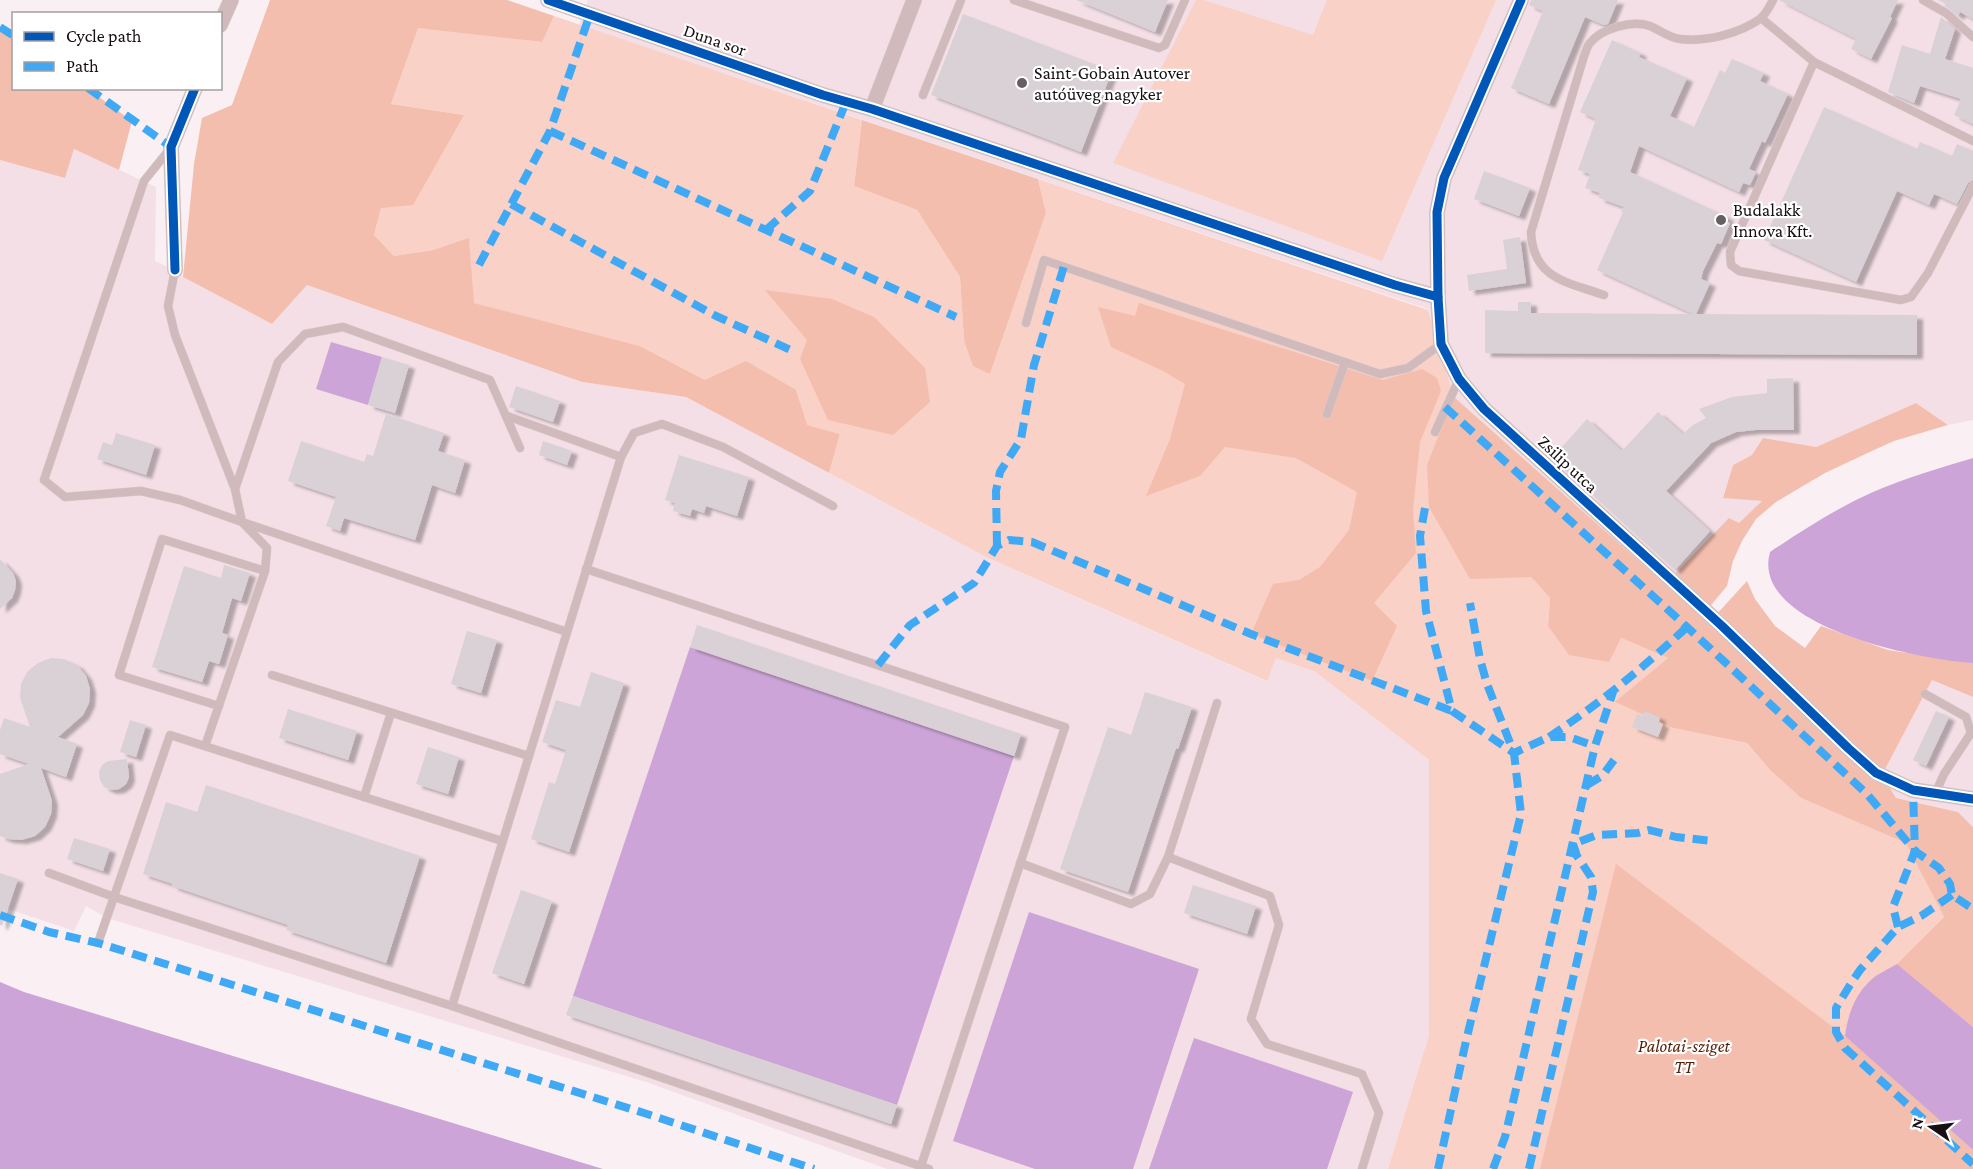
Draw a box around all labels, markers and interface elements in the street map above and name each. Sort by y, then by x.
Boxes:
legend [12,12,222,90]
street label: Duna sor [681,20,750,60]
text: Cycle path [66,26,142,46]
text: Path [66,56,99,76]
place label: Saint-Gobain Autover autóüveg nagyker [1034,63,1191,104]
marker: Saint-Gobain Autover autóüveg nagyker [1015,76,1029,90]
place label: Budalakk Innova Kft. [1733,200,1812,241]
marker: Budalakk Innova Kft. [1714,213,1728,227]
street label: Zsilip utca [1534,431,1602,497]
park label: Palotai-sziget TT [1638,1036,1731,1077]
north arrow [1901,1097,1961,1157]
text: N [1907,1116,1927,1131]

